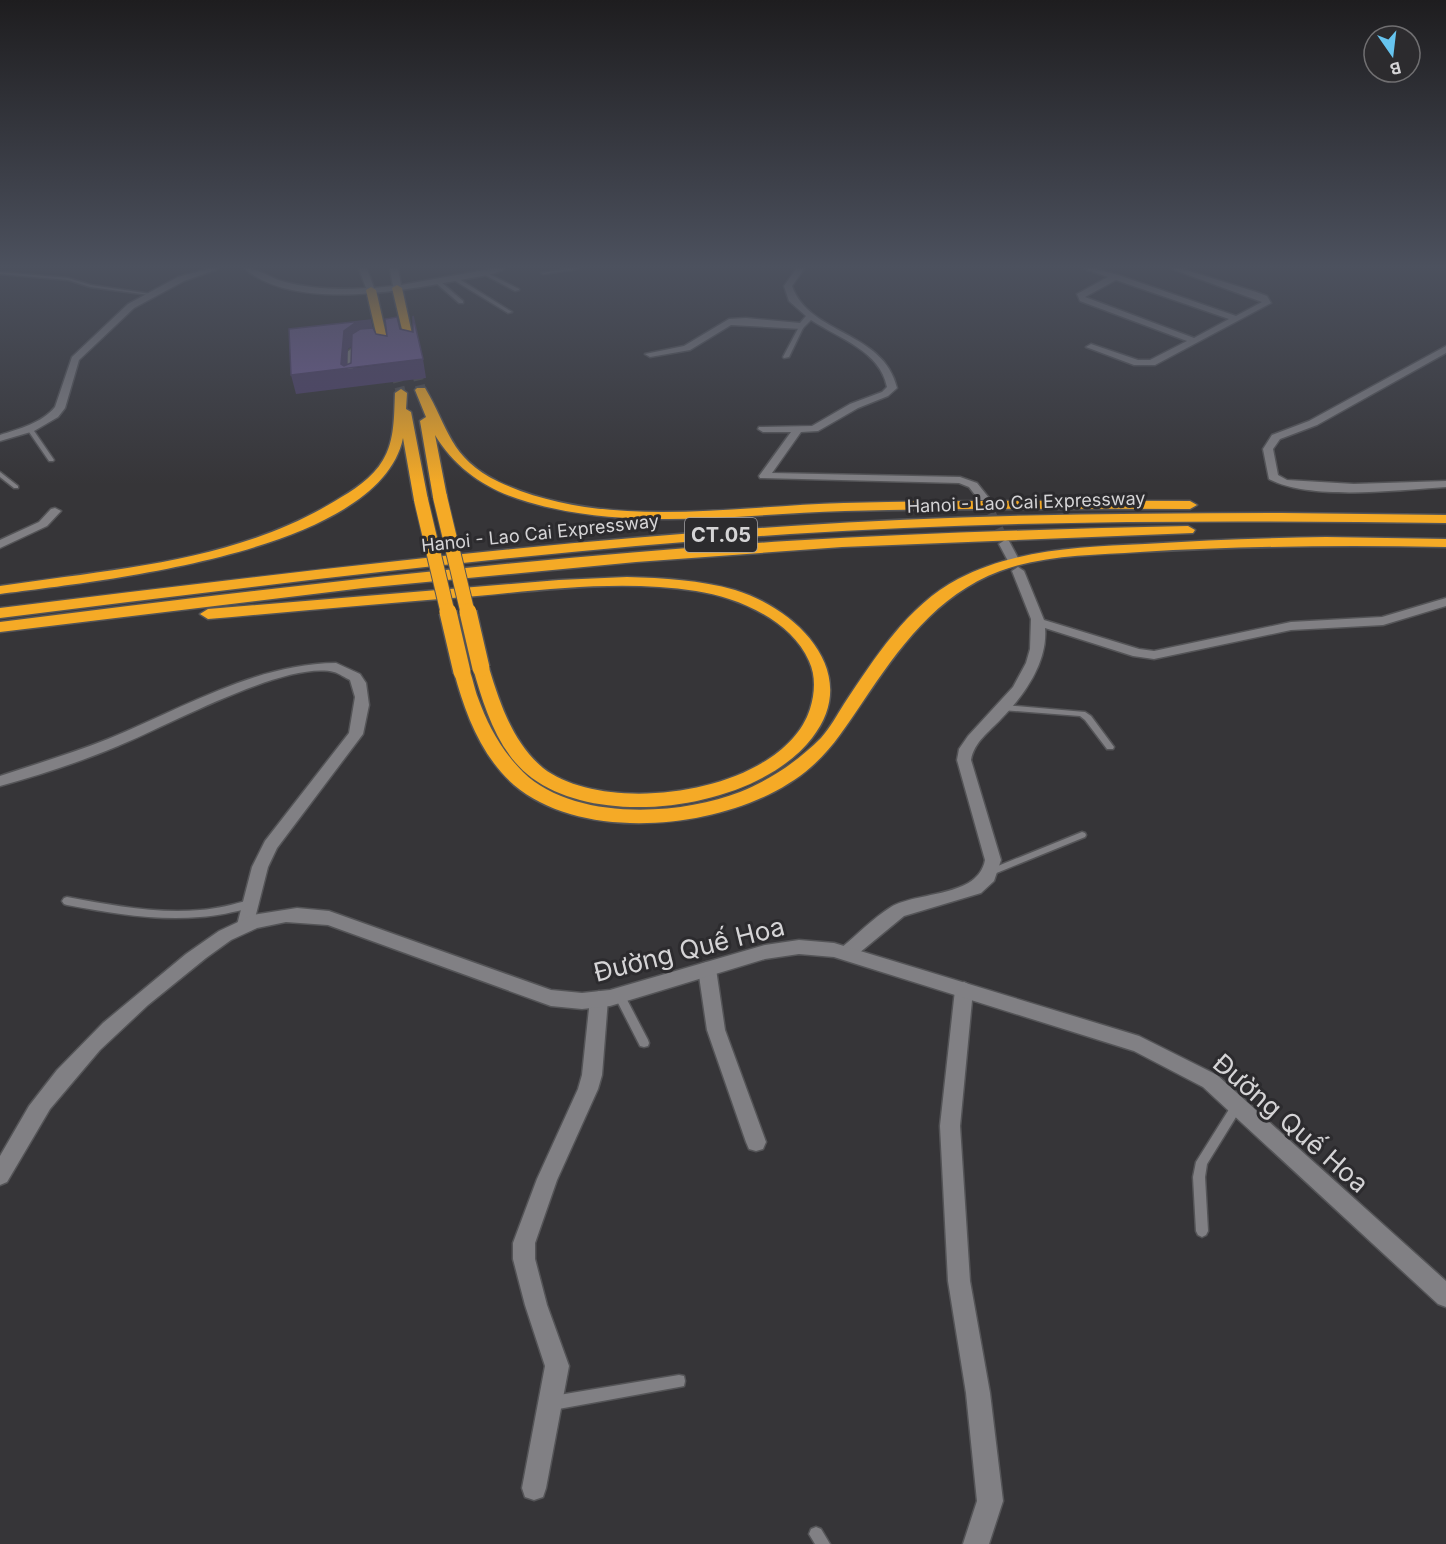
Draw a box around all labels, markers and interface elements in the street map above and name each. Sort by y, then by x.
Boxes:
north arrow [1362,24,1422,84]
text: B [1388,58,1403,80]
street label: Hanoi - Lao Cai Expressway [906,487,1146,517]
street label: Hanoi - Lao Cai Expressway [420,510,660,556]
road number: CT.05 [685,518,757,552]
street label: Đường Quế Hoa [590,910,788,988]
street label: Đường Quế Hoa [1207,1047,1375,1199]

